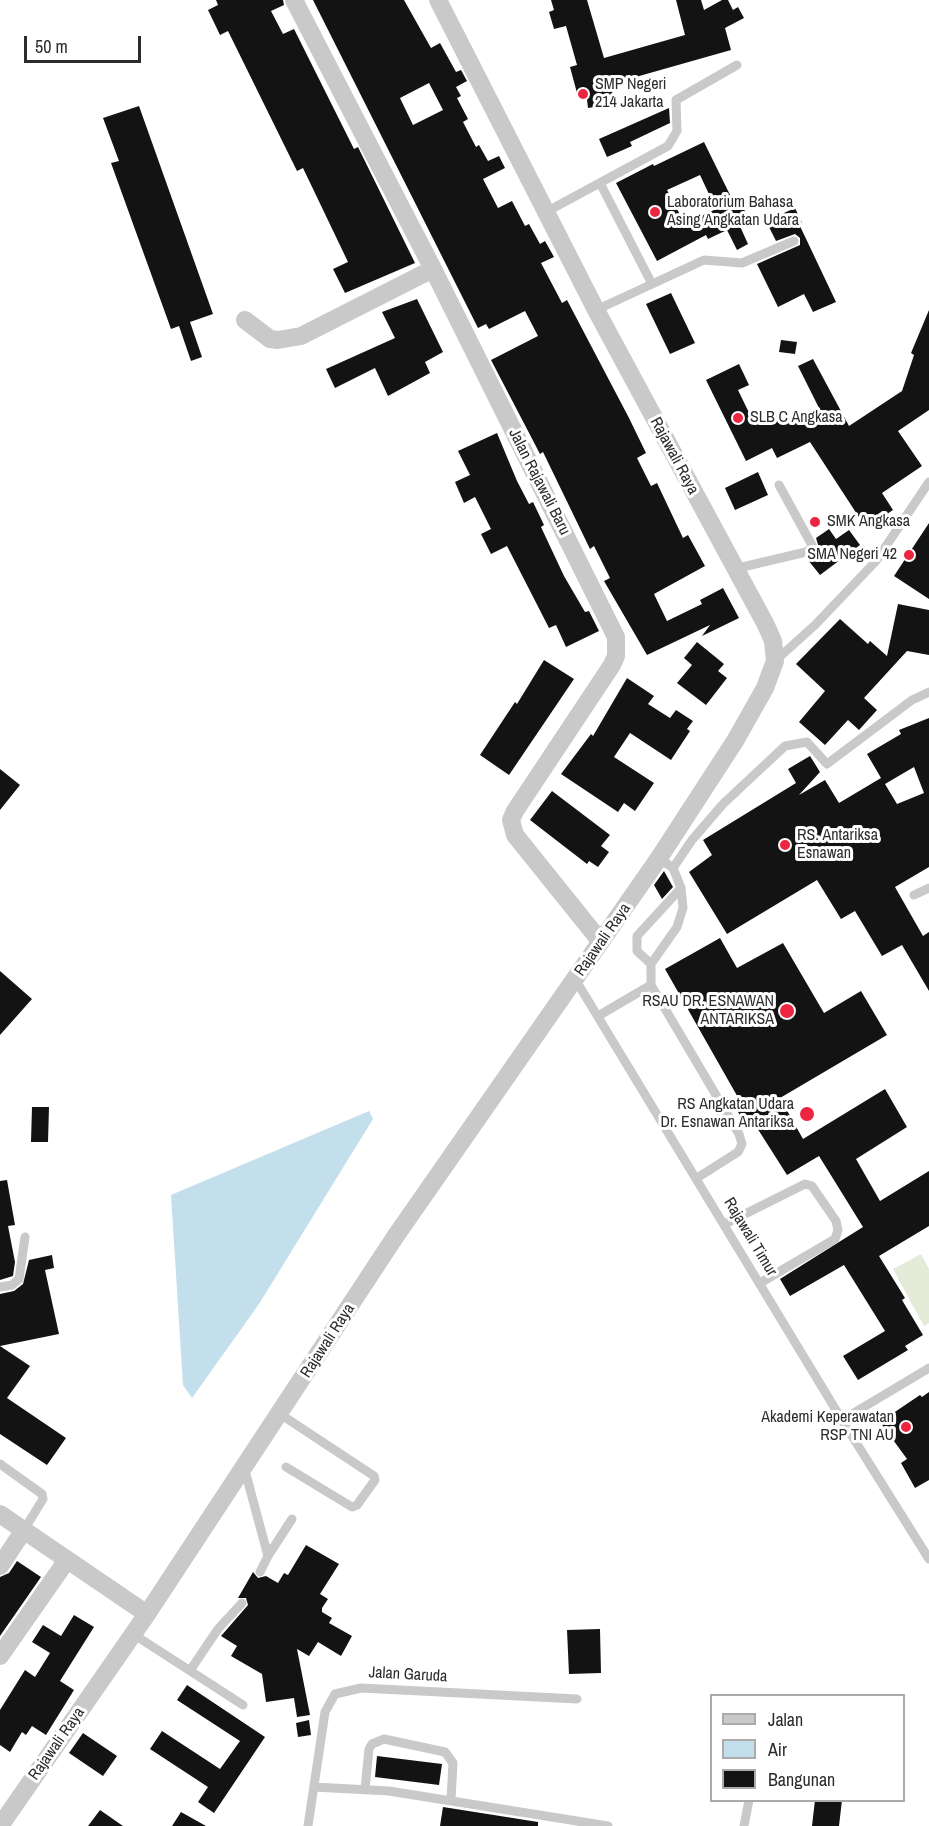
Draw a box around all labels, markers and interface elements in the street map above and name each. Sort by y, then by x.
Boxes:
scale bar [27,24,144,62]
text: 50 m [35,34,68,59]
place label: SMP Negeri 214 Jakarta [595,75,666,113]
marker: SMP Negeri 214 Jakarta [576,87,590,101]
place label: Laboratorium Bahasa Asing Angkatan Udara [667,193,799,231]
marker: Laboratorium Bahasa Asing Angkatan Udara [648,205,662,219]
place label: SLB C Angkasa [750,408,843,428]
marker: SLB C Angkasa [731,411,745,425]
street label: Rajawali Raya [646,414,702,498]
street label: Jalan Rajawali Baru [504,426,574,538]
place label: SMK Angkasa [827,512,910,532]
marker: SMK Angkasa [808,515,822,529]
place label: SMA Negeri 42 [807,545,897,565]
marker: SMA Negeri 42 [902,548,916,562]
place label: RS. Antariksa Esnawan [797,826,878,864]
marker: RS. Antariksa Esnawan [778,838,792,852]
street label: Rajawali Raya [571,900,635,980]
place label: RSAU DR. ESNAWAN ANTARIKSA [642,992,774,1030]
marker: RSAU DR. ESNAWAN ANTARIKSA [778,1002,796,1020]
place label: RS Angkatan Udara Dr. Esnawan Antariksa [661,1095,794,1133]
marker: RS Angkatan Udara Dr. Esnawan Antariksa [798,1105,816,1123]
street label: Rajawali Timur [719,1194,781,1280]
street label: Rajawali Raya [297,1300,359,1382]
place label: Akademi Keperawatan RSP TNI AU [761,1408,894,1446]
marker: Akademi Keperawatan RSP TNI AU [899,1420,913,1434]
street label: Jalan Garuda [368,1663,448,1687]
legend [710,1694,905,1802]
street label: Rajawali Raya [25,1704,89,1784]
text: Jalan [768,1707,803,1732]
text: Air [768,1737,787,1762]
text: Bangunan [768,1767,835,1792]

